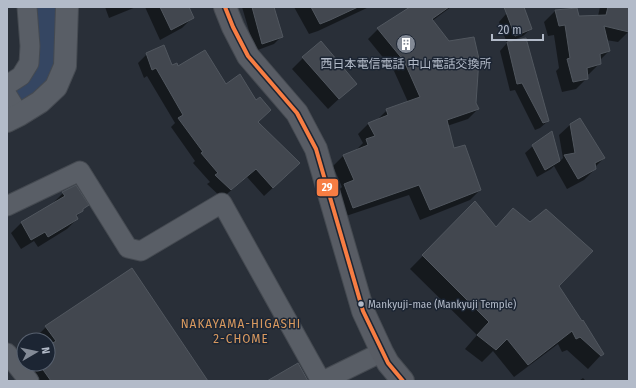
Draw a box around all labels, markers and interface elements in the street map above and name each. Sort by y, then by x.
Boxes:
scale bar [492,16,543,42]
text: 20 m [498,23,522,37]
building icon: 西日本電信電話 中山電話交換所 [395,33,417,55]
place label: 西日本電信電話 中山電話交換所 [321,57,491,71]
line badge: 29 [316,178,339,197]
text: 29 [321,181,333,194]
place label: Mankyuji-mae (Mankyuji Temple) [368,298,516,311]
marker: Mankyuji-mae (Mankyuji Temple) [356,299,366,309]
district label: NAKAYAMA-HIGASHI 2-CHOME [181,316,301,346]
north arrow [16,332,56,372]
text: N [38,346,52,355]

